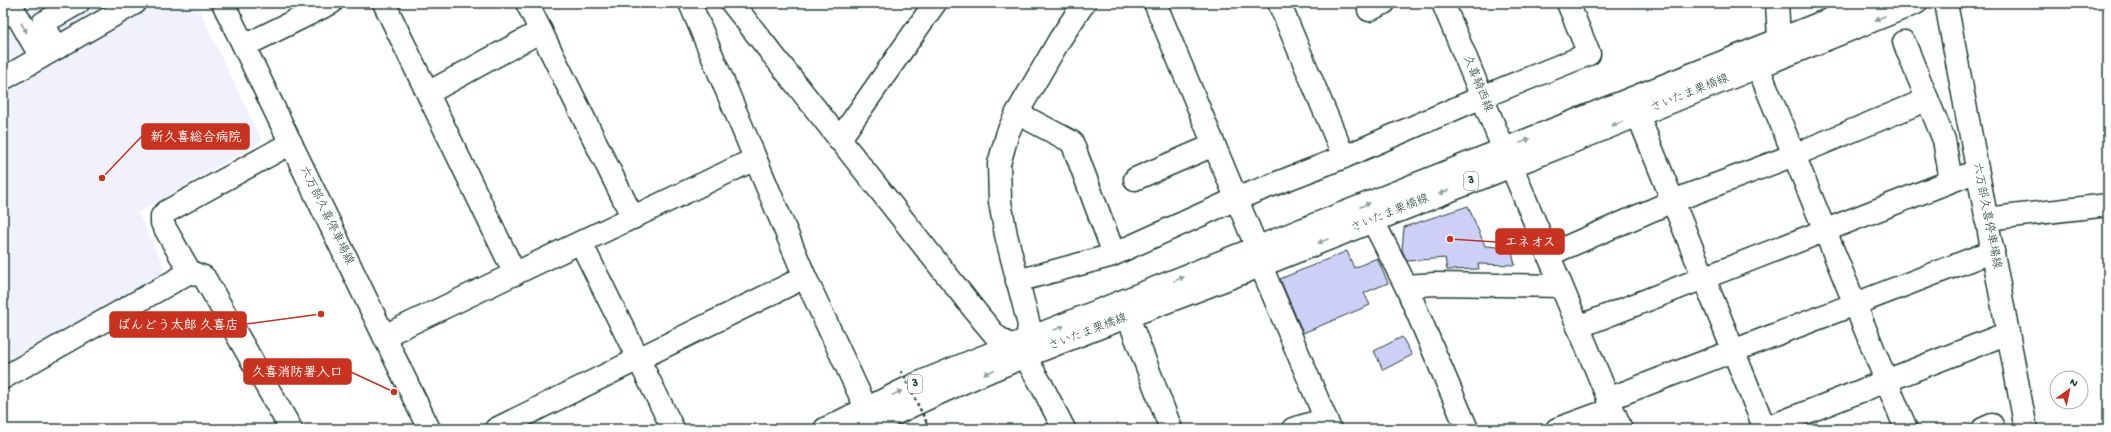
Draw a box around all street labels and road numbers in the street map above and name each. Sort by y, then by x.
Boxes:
street label: 久喜騎西線 [1459,53,1496,114]
street label: さいたま栗橋線 [1648,71,1731,116]
street label: 六万部久喜停車場線 [1969,161,2004,270]
street label: 六万部久喜停車場線 [296,164,357,268]
road number: 3 [1464,172,1478,190]
street label: さいたま栗橋線 [1348,191,1431,236]
street label: さいたま栗橋線 [1046,311,1130,355]
road number: 3 [908,375,922,393]

